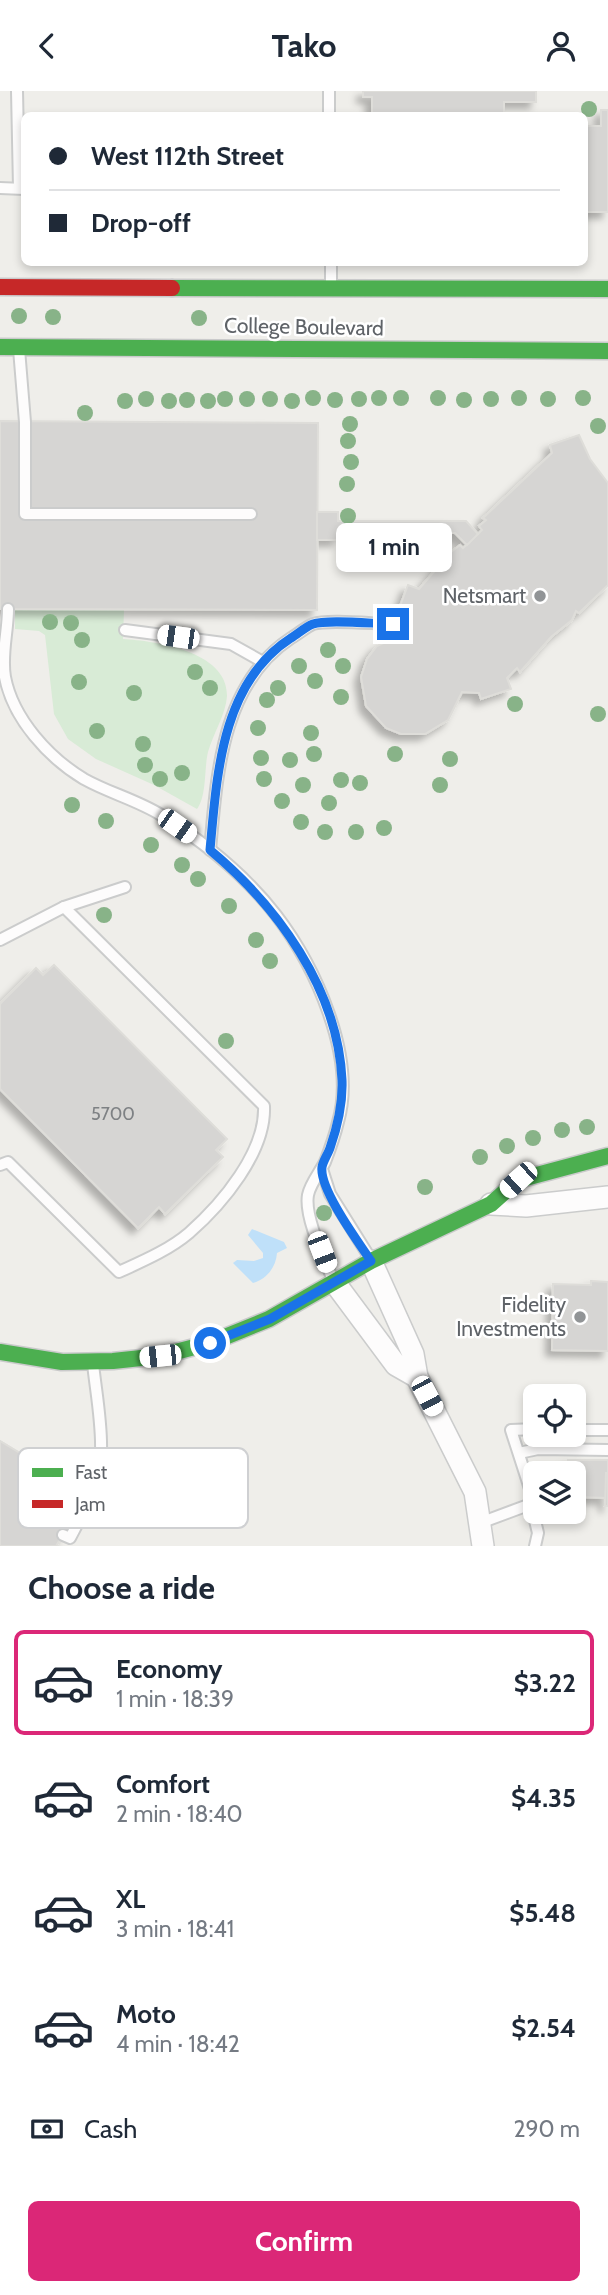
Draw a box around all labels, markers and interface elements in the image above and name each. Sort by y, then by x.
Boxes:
text: Tako [271,26,337,65]
icon: back [28,27,66,65]
icon: person [542,27,580,65]
text: West 112th Street [91,140,284,172]
text: Drop-off [91,207,191,239]
street label: College Boulevard [224,313,384,340]
callout: 1 min [335,523,451,571]
text: 1 min [368,533,420,561]
place label: Netsmart [443,583,526,608]
marker: Netsmart [532,588,548,604]
route end [377,608,409,640]
car [156,624,201,650]
car [154,805,201,847]
house number: 5700 [91,1103,135,1125]
car [496,1158,541,1202]
car [305,1229,340,1275]
place label: Fidelity Investments [456,1292,566,1341]
marker: Fidelity Investments [572,1309,588,1325]
route start [194,1327,226,1359]
car [139,1343,182,1369]
car [408,1373,447,1419]
map controls [523,1384,586,1524]
button: locate [523,1384,586,1447]
legend [18,1448,248,1528]
text: Fast [75,1461,108,1484]
button: layers [523,1461,586,1524]
text: Jam [74,1493,105,1516]
text: Choose a ride [28,1568,215,1607]
icon: car [32,1651,95,1714]
text: Economy [116,1653,222,1685]
text: $3.22 [514,1667,576,1699]
text: 1 min · 18:39 [116,1685,234,1713]
icon: car [32,1766,95,1829]
text: Comfort [116,1768,210,1800]
text: $4.35 [511,1782,576,1814]
text: 2 min · 18:40 [116,1800,243,1828]
icon: car [32,1881,95,1944]
text: XL [116,1883,145,1915]
text: $5.48 [509,1897,576,1929]
text: 3 min · 18:41 [116,1915,234,1943]
icon: car [32,1996,95,2059]
text: Moto [116,1998,176,2030]
text: $2.54 [511,2012,576,2044]
text: 4 min · 18:42 [116,2030,240,2058]
icon: cash [28,2110,66,2148]
text: Cash [84,2113,137,2145]
text: 290 m [513,2115,580,2143]
button: Confirm [28,2201,580,2281]

